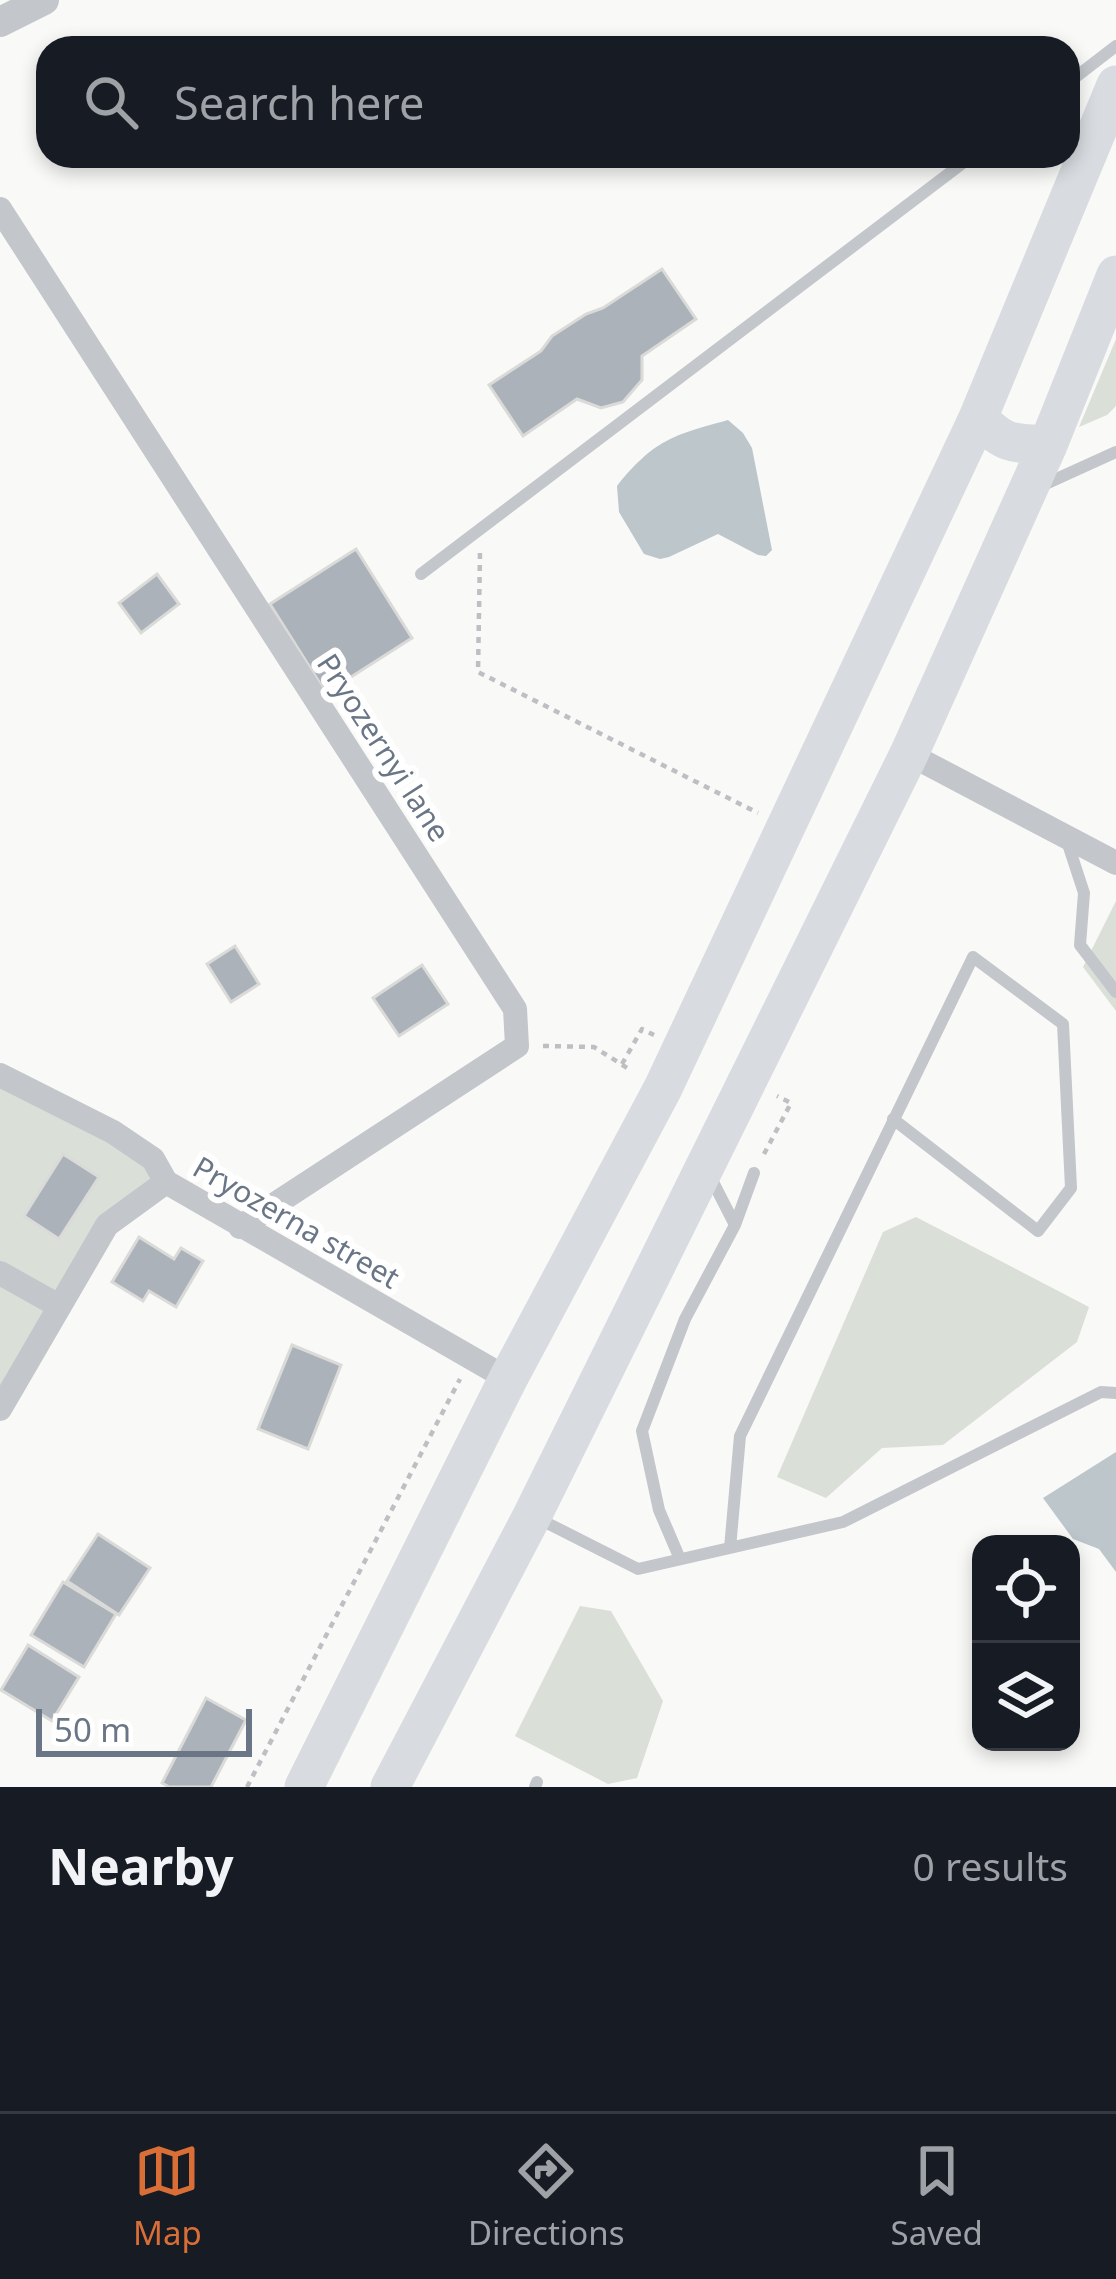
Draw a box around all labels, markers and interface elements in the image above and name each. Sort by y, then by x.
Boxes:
search box [36,36,1080,168]
icon: search [78,69,144,135]
text: Search here [174,72,424,133]
street label: Pryozernyi lane [308,645,460,849]
street label: Pryozerna street [186,1146,408,1298]
map controls [972,1535,1080,1751]
button: locate [972,1535,1080,1643]
button: layers [972,1643,1080,1751]
scale bar [36,1703,252,1756]
text: 50 m [54,1707,131,1752]
text: Nearby [48,1830,234,1900]
text: 0 results [913,1839,1068,1892]
tab: Map [133,2138,202,2255]
tab: Directions [468,2138,625,2255]
tab: Saved [891,2138,983,2255]

